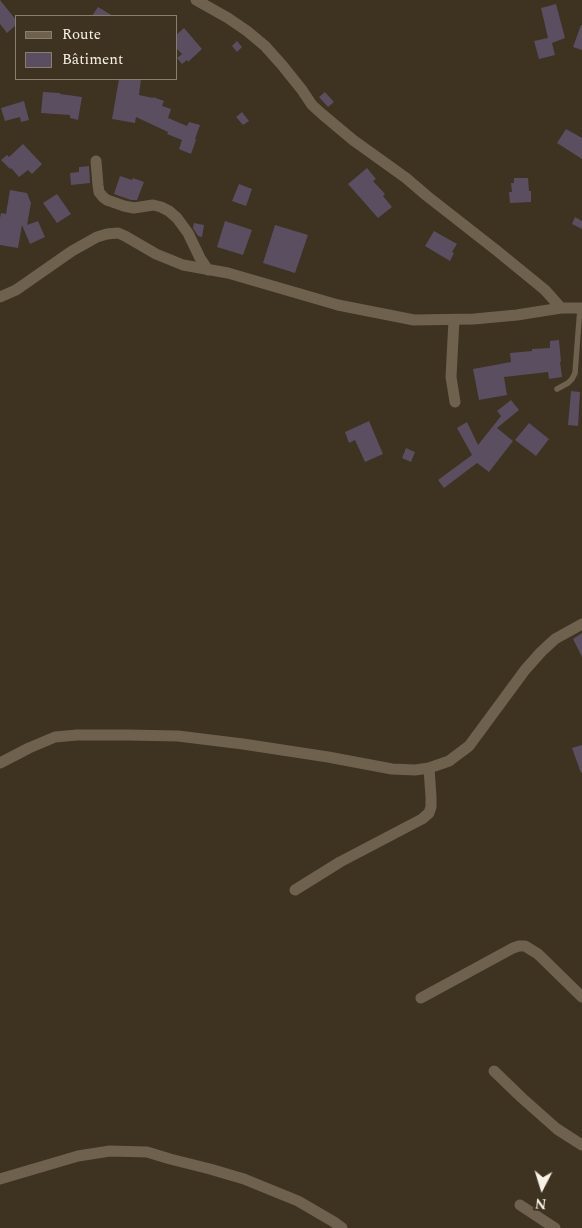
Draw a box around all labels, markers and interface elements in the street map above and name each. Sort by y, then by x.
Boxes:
legend [15,15,178,80]
text: Route [62,23,101,46]
text: Bâtiment [62,48,123,71]
north arrow [517,1163,567,1213]
text: N [534,1192,547,1214]

